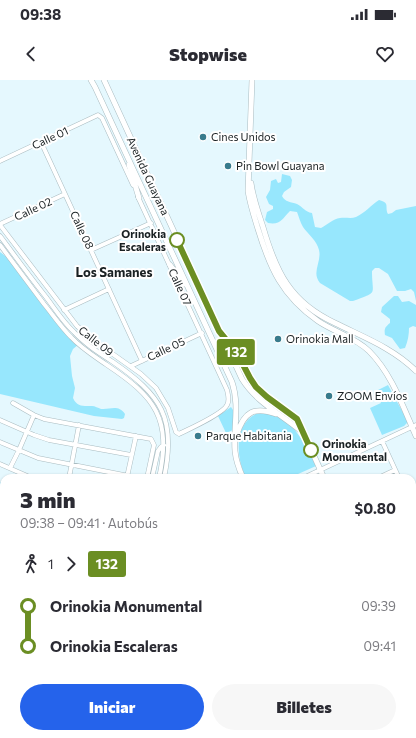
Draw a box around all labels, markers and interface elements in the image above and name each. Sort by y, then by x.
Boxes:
text: 09:38 [20,5,61,23]
icon: back [20,43,42,65]
text: Stopwise [169,43,247,65]
icon: heart [374,43,396,65]
street label: Calle 01 [30,123,70,152]
place label: Cines Unidos [211,130,276,143]
marker: Cines Unidos [198,132,208,142]
street label: Avenida Guayana [125,135,172,217]
place label: Pin Bowl Guayana [236,159,325,172]
marker: Pin Bowl Guayana [223,161,233,171]
street label: Calle 02 [12,194,54,223]
street label: Calle 08 [68,209,97,251]
place label: Orinokia Escaleras [119,227,166,253]
marker: Orinokia Escaleras [169,232,185,248]
district label: Los Samanes [76,264,153,280]
street label: Calle 07 [166,266,195,308]
street label: Calle 09 [76,323,117,358]
place label: Orinokia Mall [286,332,354,345]
street label: Calle 05 [145,334,187,363]
marker: Orinokia Mall [273,334,283,344]
line badge: 132 [213,339,259,365]
text: 132 [225,343,247,360]
place label: ZOOM Envíos [337,389,407,402]
marker: ZOOM Envíos [324,391,334,401]
place label: Parque Habitania [206,429,292,442]
marker: Parque Habitania [193,431,203,441]
place label: Orinokia Monumental [322,437,387,463]
marker: Orinokia Monumental [303,442,319,458]
text: 3 min [20,486,76,513]
text: $0.80 [355,499,396,517]
text: 09:38 – 09:41 · Autobús [20,515,158,531]
icon: walk [20,553,42,575]
icon: forward [60,553,82,575]
text: 132 [96,555,118,572]
text: 1 [48,556,54,572]
text: Orinokia Monumental [50,597,202,615]
text: 09:39 [361,598,396,614]
text: Orinokia Escaleras [50,637,178,655]
text: 09:41 [364,638,396,654]
button: Iniciar [20,684,204,730]
button: Billetes [212,684,396,730]

